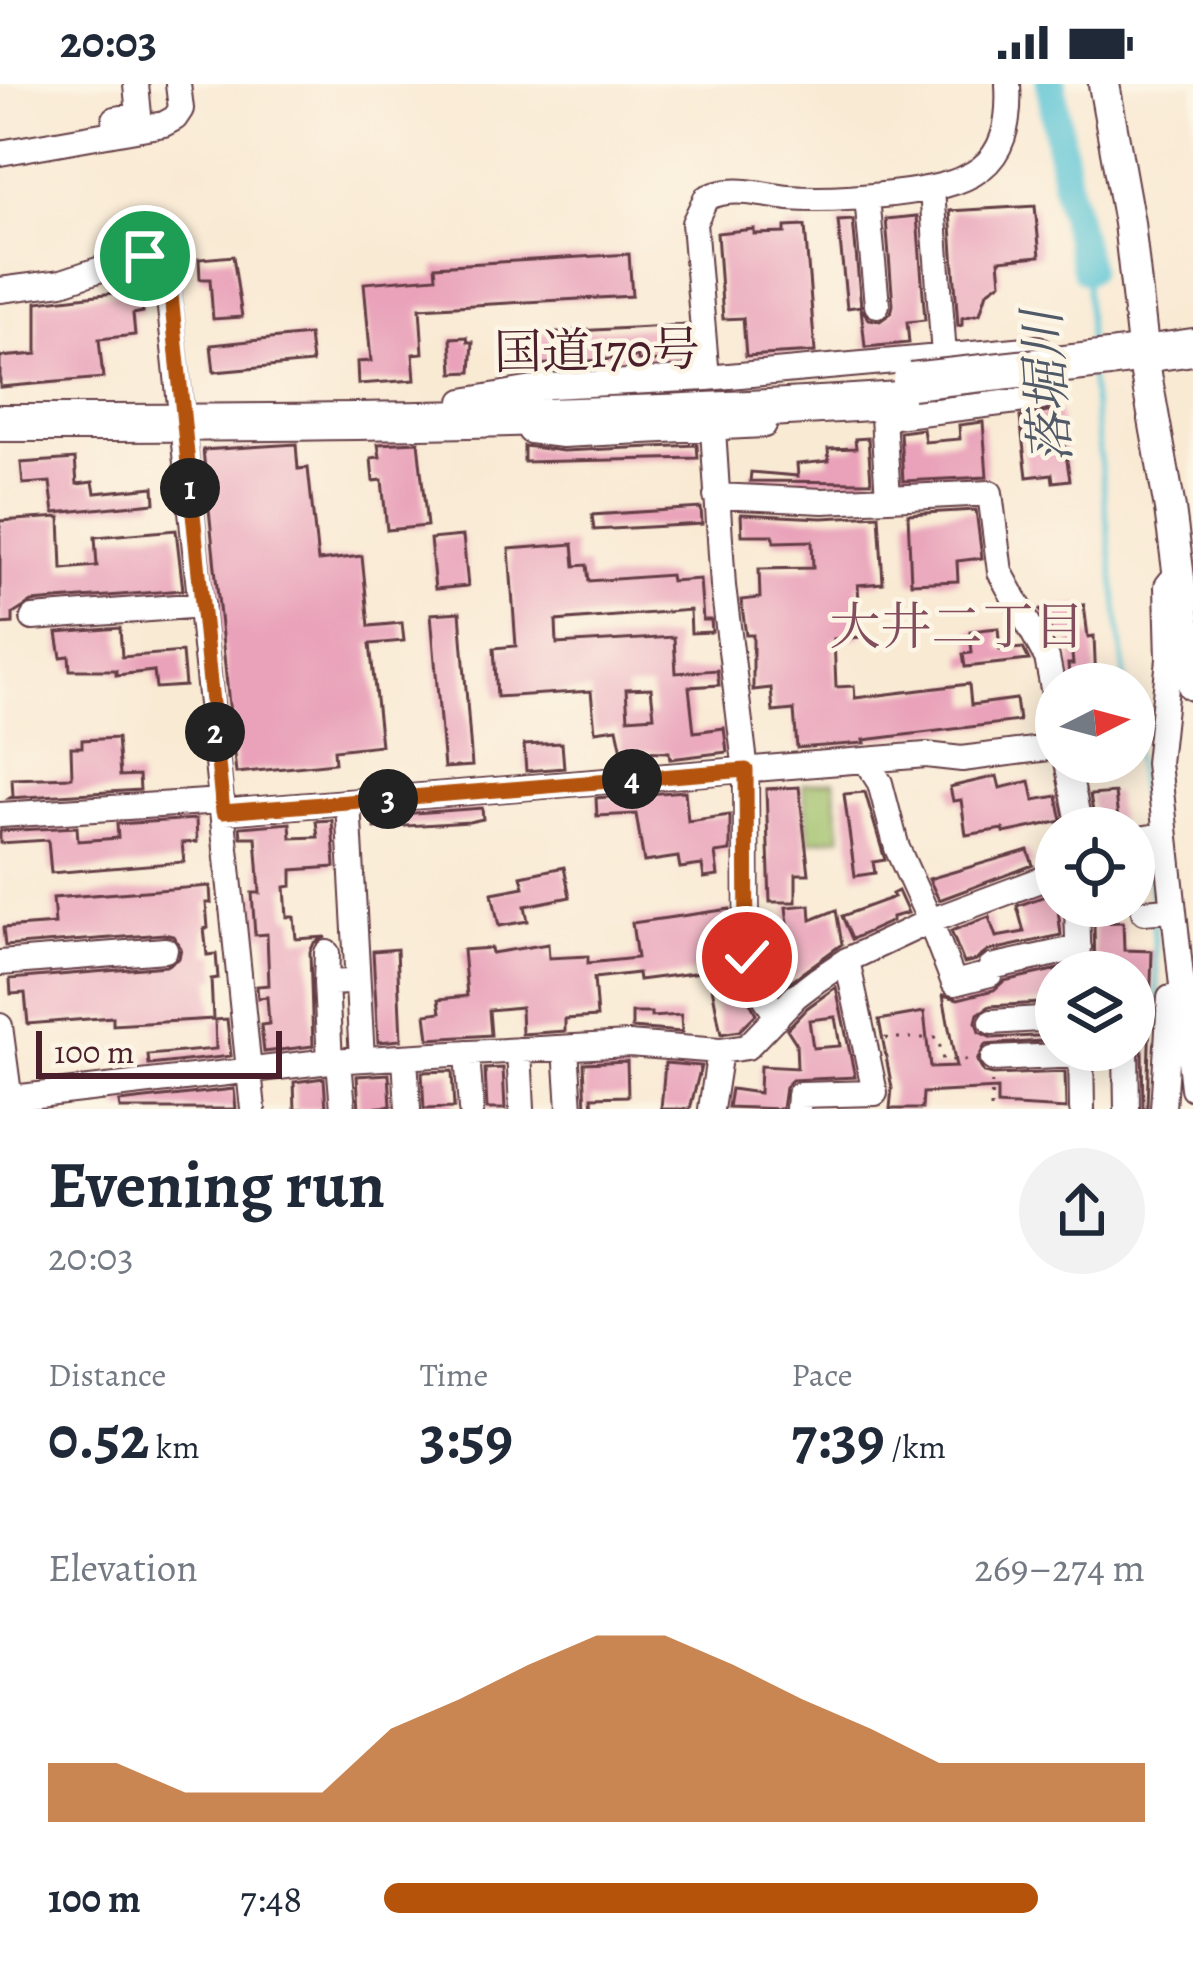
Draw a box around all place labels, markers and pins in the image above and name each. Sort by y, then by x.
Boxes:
pin [94,205,196,307]
pin: 1 [160,458,220,518]
pin: 2 [185,702,245,762]
pin: 4 [602,749,662,809]
pin: 3 [358,769,418,829]
pin [696,906,798,1008]

